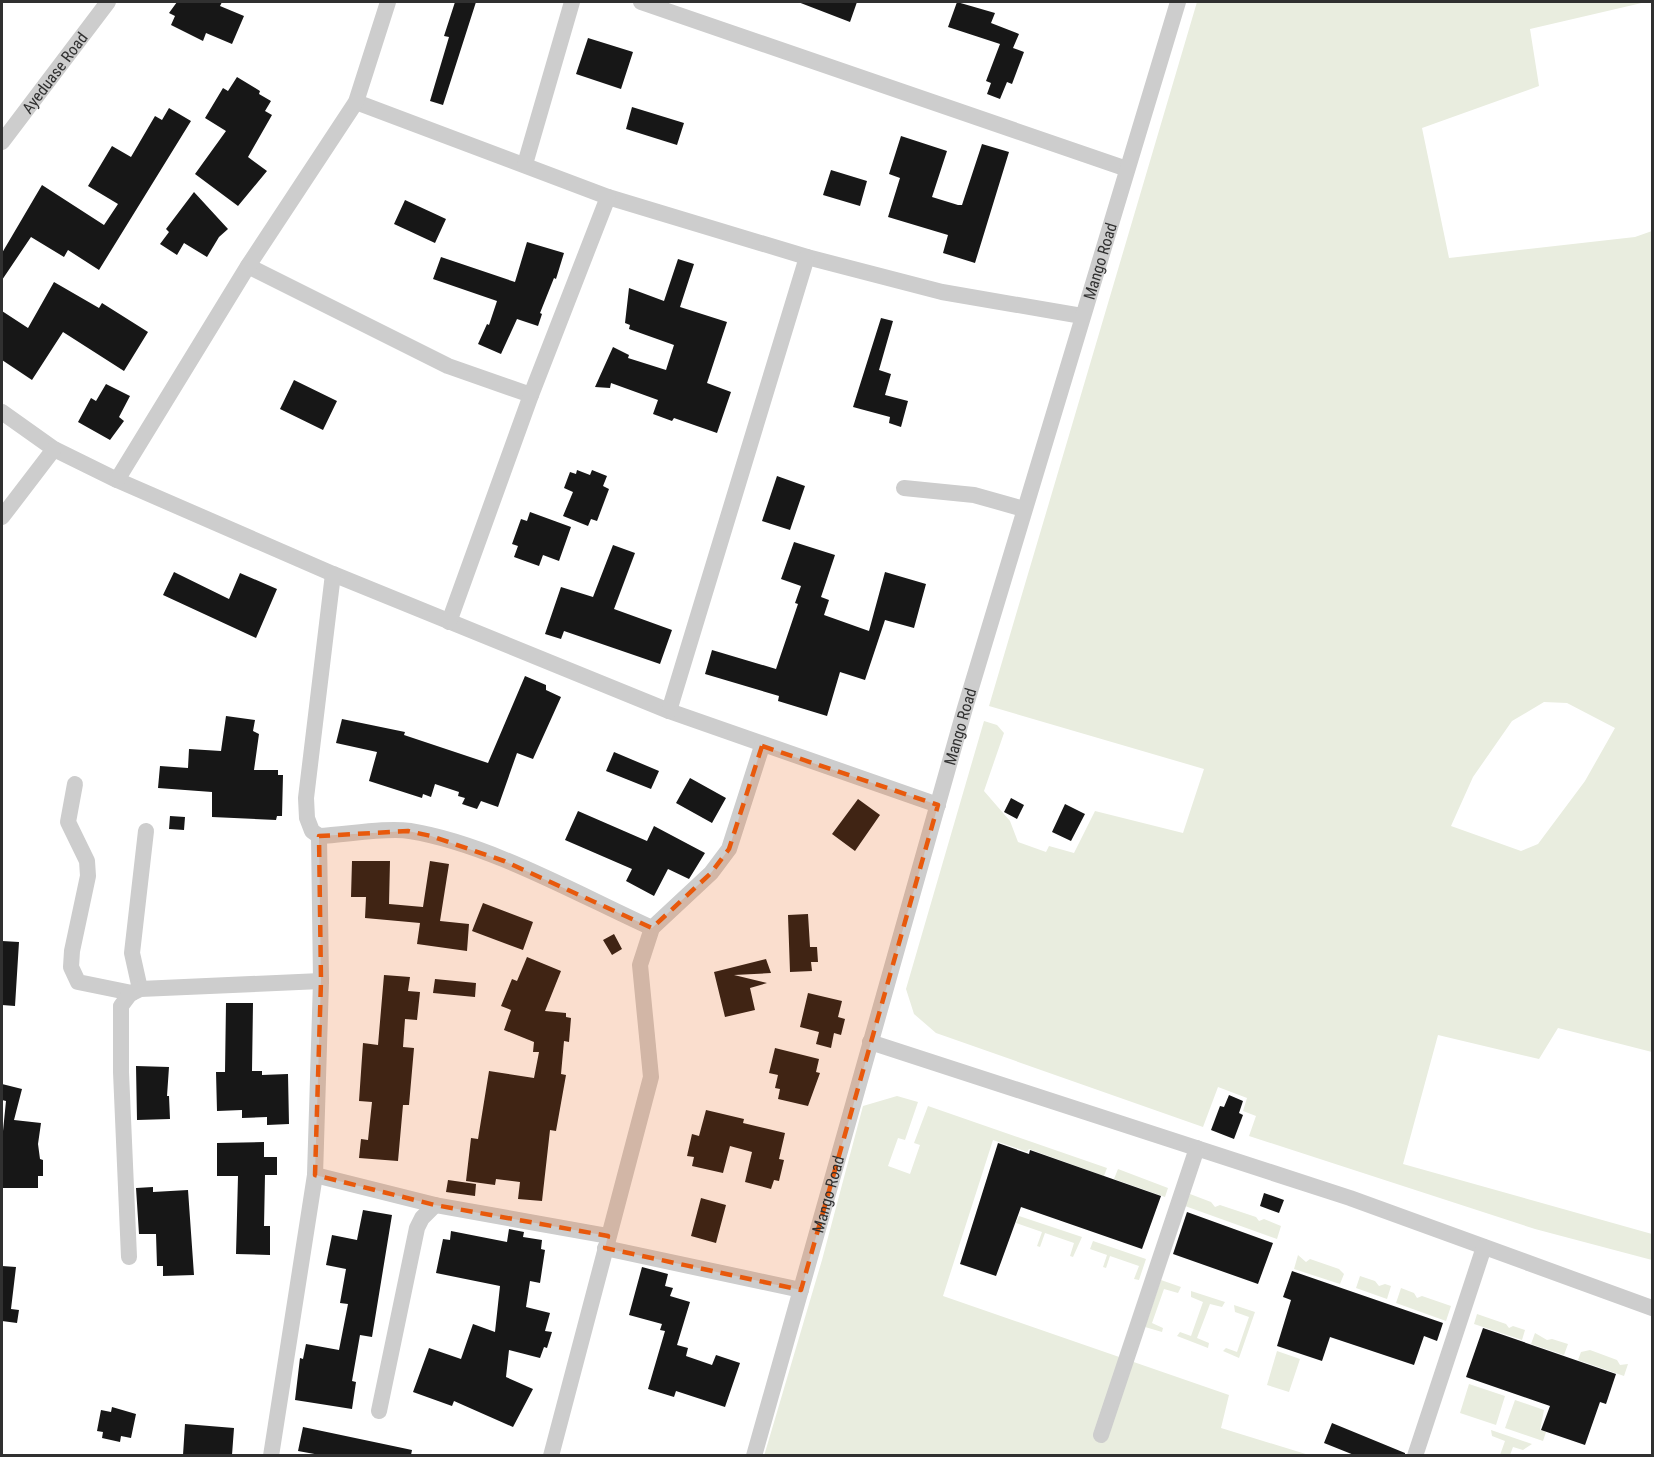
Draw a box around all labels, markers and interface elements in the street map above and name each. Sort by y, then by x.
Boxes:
street label: Ayeduase Road [18,29,92,117]
street label: Mango Road [1080,221,1121,302]
street label: Mango Road [940,686,980,767]
street label: Mango Road [808,1154,848,1235]

